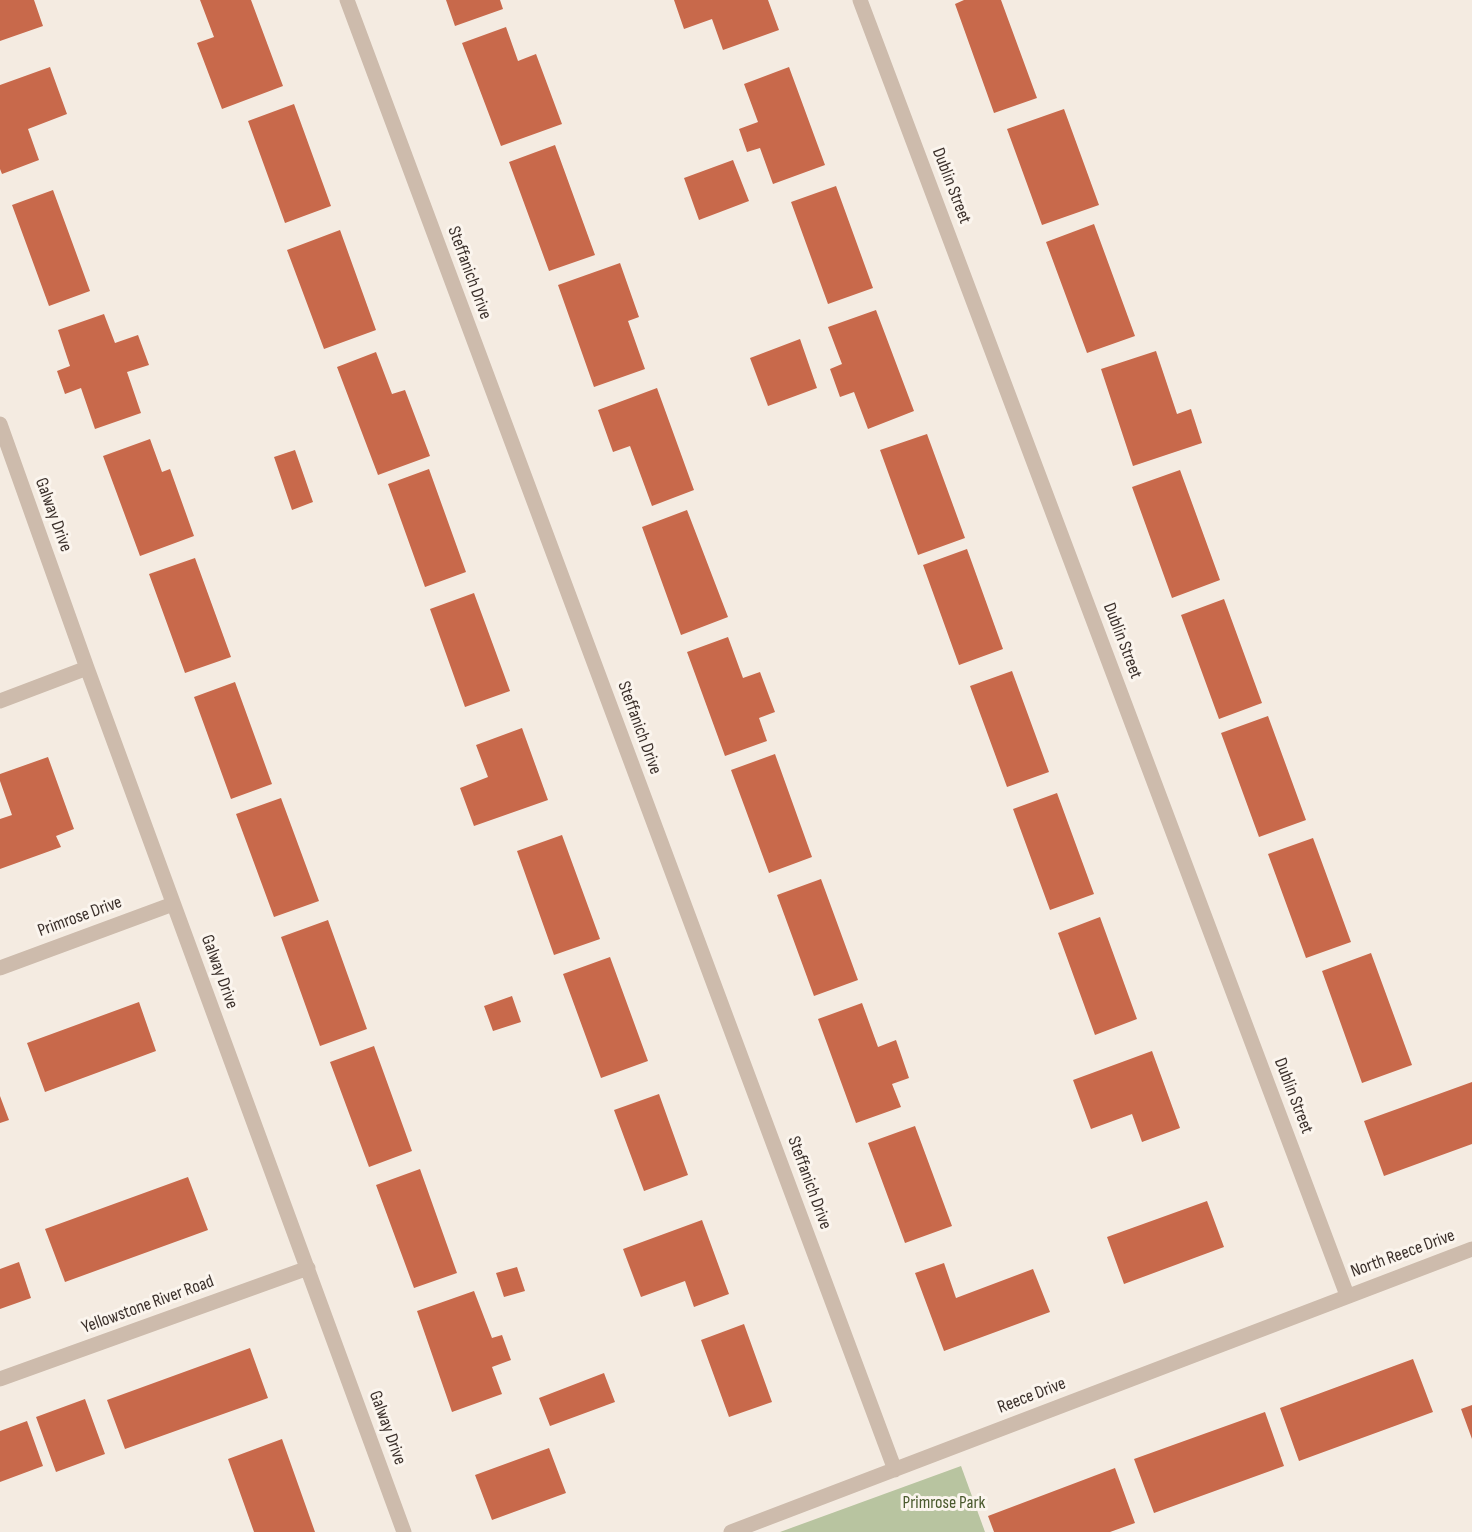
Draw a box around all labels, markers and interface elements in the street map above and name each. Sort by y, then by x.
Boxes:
street label: Dublin Street [927,145,975,227]
street label: Steffanich Drive [442,223,496,323]
street label: Galway Drive [30,475,76,555]
street label: Dublin Street [1098,600,1146,682]
street label: Steffanich Drive [612,678,666,778]
street label: Primrose Drive [35,892,125,942]
street label: Galway Drive [196,932,242,1012]
street label: Dublin Street [1269,1055,1317,1137]
street label: Steffanich Drive [782,1133,836,1233]
street label: North Reece Drive [1348,1225,1458,1283]
street label: Yellowstone River Road [79,1271,217,1339]
street label: Reece Drive [995,1373,1069,1419]
street label: Galway Drive [364,1388,410,1468]
park label: Primrose Park [903,1492,985,1514]

